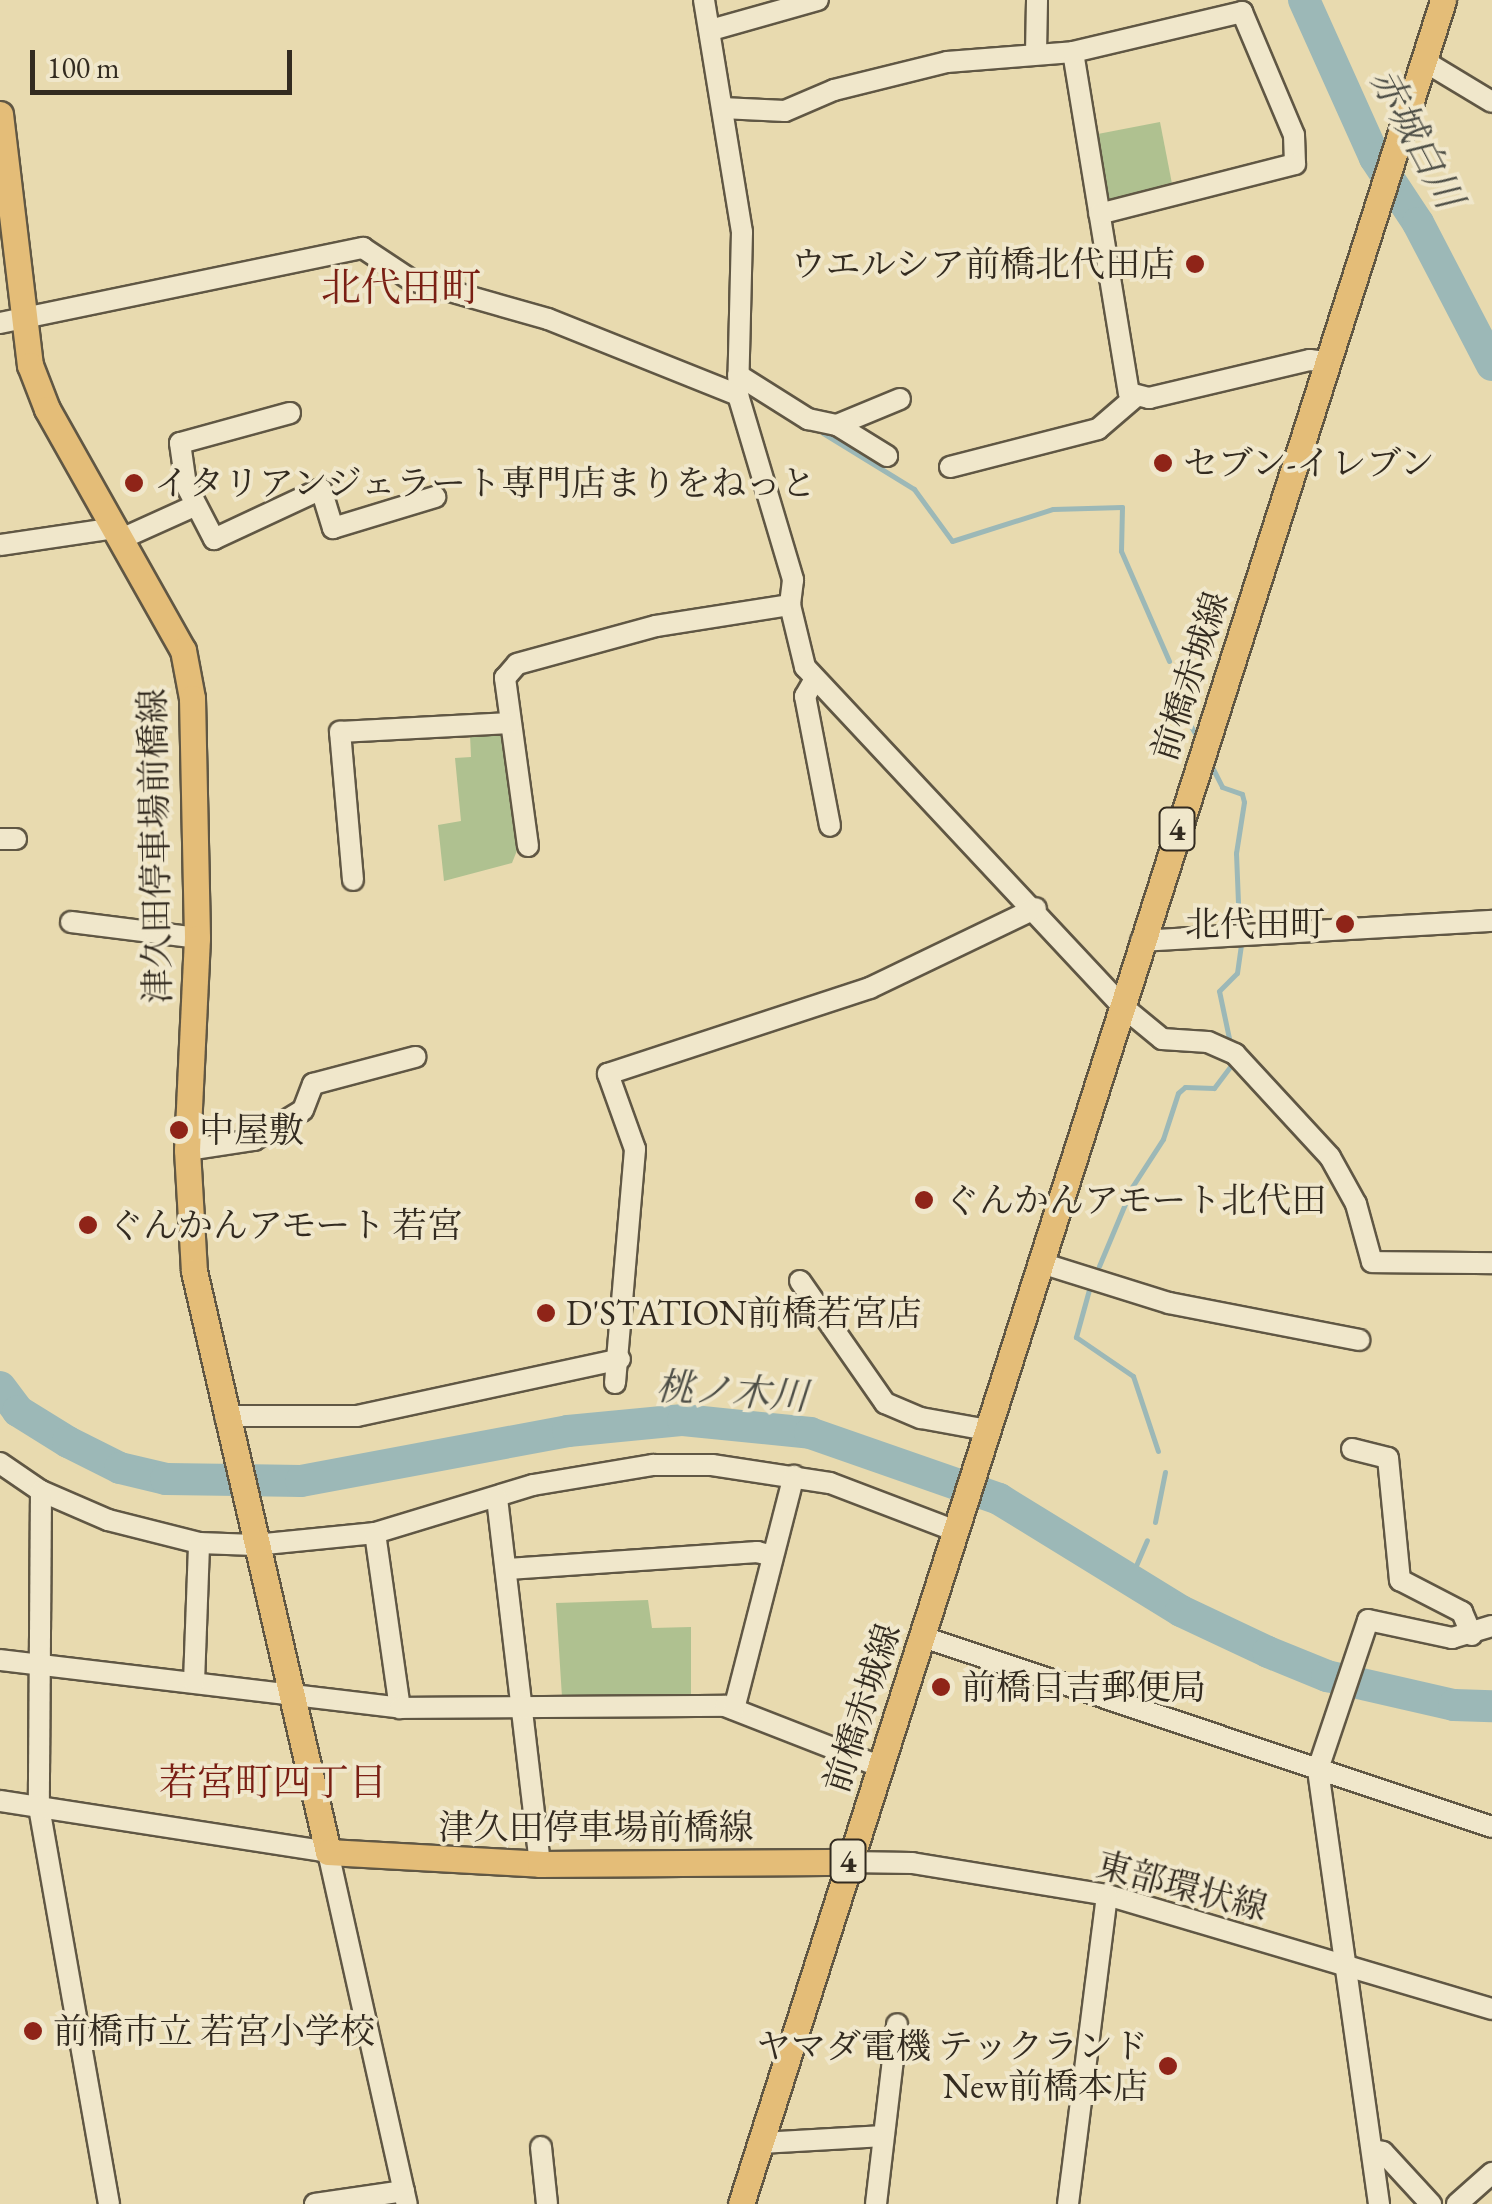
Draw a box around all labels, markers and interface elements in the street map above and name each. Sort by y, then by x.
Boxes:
scale bar [35,30,298,92]
text: 100 m [47,48,120,87]
water label: 赤城白川 [1361,60,1473,216]
place label: ウエルシア前橋北代田店 [790,243,1175,285]
marker: ウエルシア前橋北代田店 [1184,253,1206,275]
district label: 北代田町 [321,263,481,311]
place label: セブン-イレブン [1183,442,1438,484]
marker: セブン-イレブン [1152,452,1174,474]
place label: イタリアンジェラート専門店まりをねっと [154,462,819,504]
marker: イタリアンジェラート専門店まりをねっと [123,472,145,494]
street label: 前橋赤城線 [1143,586,1237,766]
street label: 津久田停車場前橋線 [131,688,179,1004]
road number: 4 [1157,802,1197,856]
place label: 北代田町 [1185,903,1325,945]
marker: 北代田町 [1334,913,1356,935]
place label: 中屋敷 [199,1109,304,1151]
marker: 中屋敷 [168,1119,190,1141]
place label: ぐんかんアモート北代田 [944,1179,1328,1221]
marker: ぐんかんアモート北代田 [913,1189,935,1211]
place label: ぐんかんアモート 若宮 [108,1204,464,1246]
marker: ぐんかんアモート 若宮 [77,1214,99,1236]
place label: D'STATION前橋若宮店 [566,1292,922,1334]
marker: D'STATION前橋若宮店 [535,1302,557,1324]
water label: 桃ノ木川 [655,1363,809,1419]
street label: 前橋赤城線 [815,1618,909,1798]
place label: 前橋日吉郵便局 [961,1666,1206,1708]
marker: 前橋日吉郵便局 [930,1676,952,1698]
district label: 若宮町四丁目 [159,1759,387,1805]
street label: 津久田停車場前橋線 [439,1806,753,1848]
road number: 4 [828,1834,868,1888]
street label: 東部環状線 [1092,1843,1272,1929]
place label: 前橋市立 若宮小学校 [53,2010,375,2052]
marker: 前橋市立 若宮小学校 [22,2020,44,2042]
place label: ヤマダ電機 テックランド New前橋本店 [756,2025,1148,2107]
marker: ヤマダ電機 テックランド New前橋本店 [1157,2055,1179,2077]

